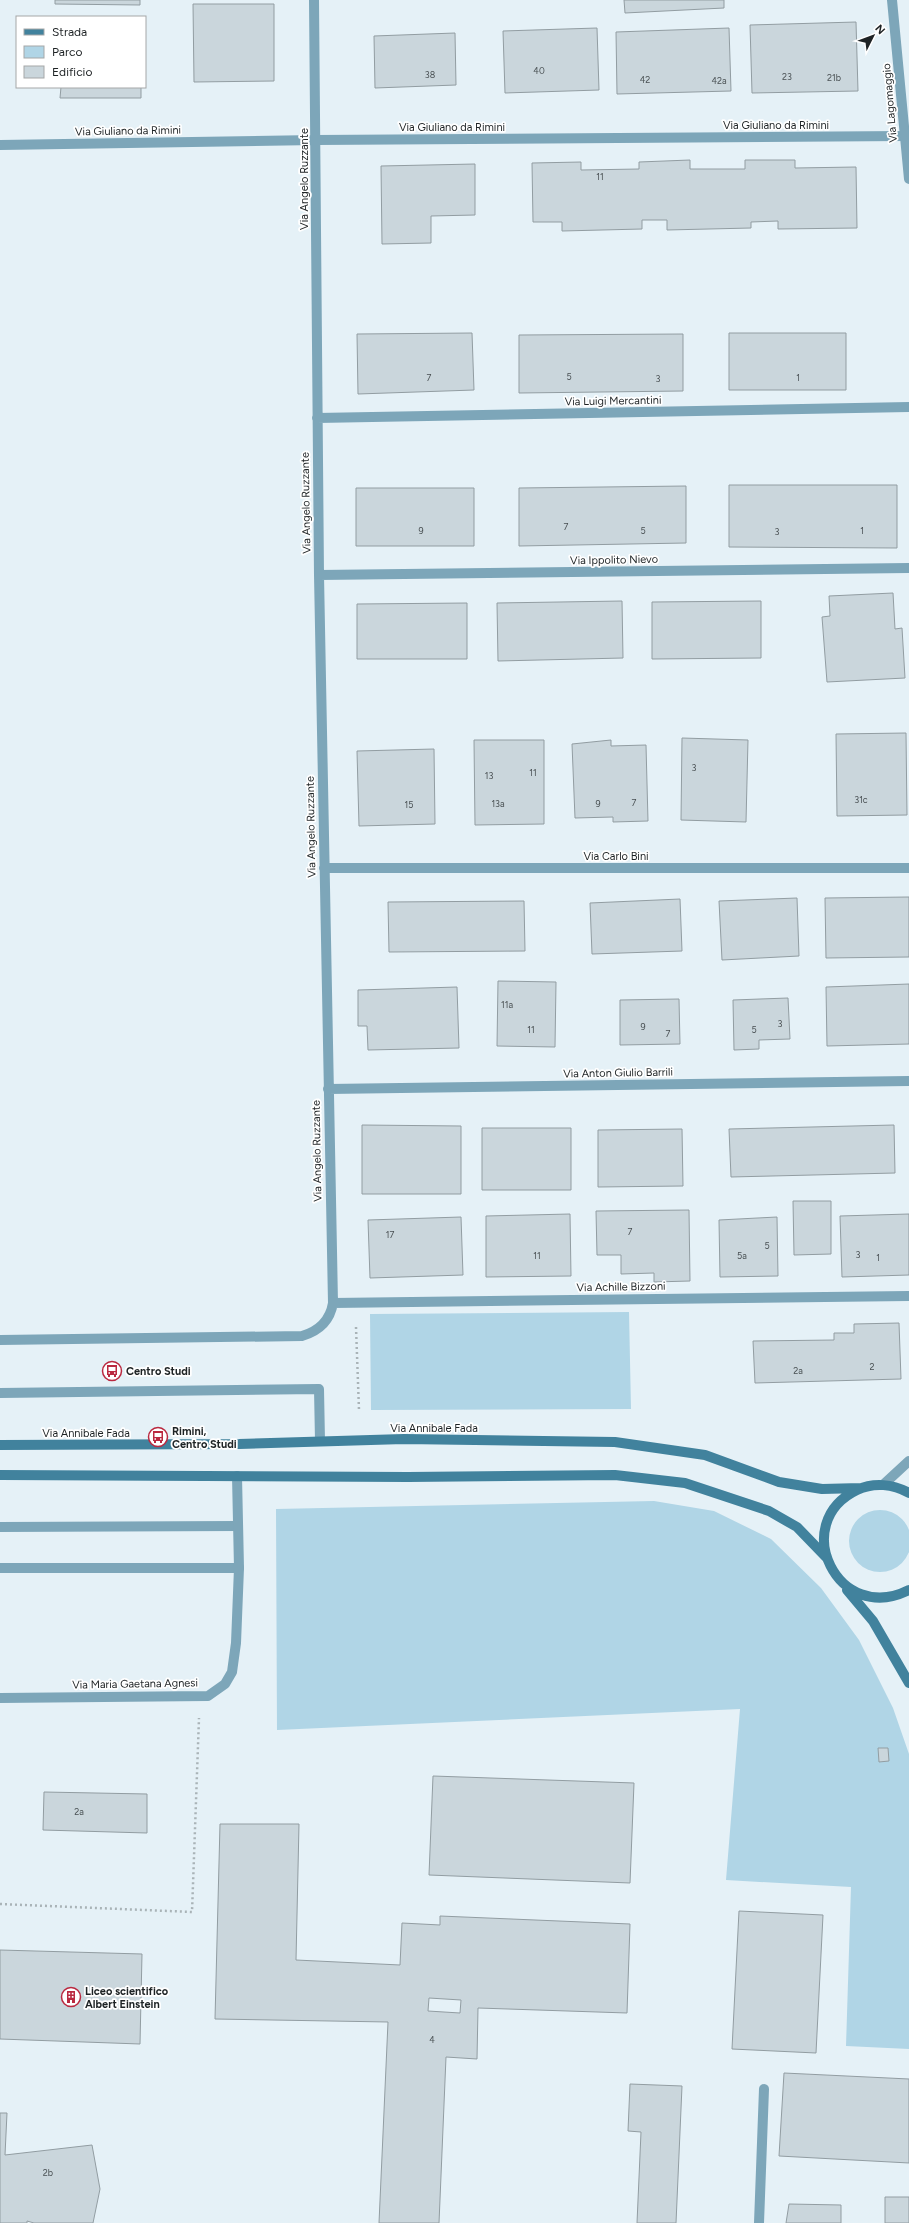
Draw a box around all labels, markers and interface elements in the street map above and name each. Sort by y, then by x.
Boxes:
legend [16,16,146,88]
north arrow [853,16,893,56]
text: N [872,22,888,37]
text: Strada [52,25,87,39]
text: Parco [52,45,82,59]
street label: Via Lagomaggio [880,63,900,143]
text: Edificio [52,65,92,79]
house number: 40 [533,65,545,76]
house number: 38 [425,69,436,80]
house number: 23 [782,71,792,82]
house number: 21b [827,72,841,83]
house number: 42 [640,74,650,85]
house number: 42a [711,75,727,86]
street label: Via Giuliano da Rimini [723,119,829,132]
street label: Via Giuliano da Rimini [399,121,505,134]
street label: Via Giuliano da Rimini [75,124,181,138]
street label: Via Angelo Ruzzante [298,128,311,230]
house number: 11 [596,171,604,182]
house number: 5 [566,371,572,382]
house number: 7 [427,372,432,383]
house number: 1 [796,372,800,383]
house number: 3 [656,373,661,384]
street label: Via Luigi Mercantini [565,394,661,408]
street label: Via Angelo Ruzzante [299,452,313,554]
house number: 7 [564,521,569,532]
house number: 9 [418,525,424,536]
house number: 5 [640,525,646,536]
house number: 1 [860,525,864,536]
house number: 3 [775,526,780,537]
street label: Via Ippolito Nievo [570,553,658,567]
house number: 3 [692,762,697,773]
house number: 11 [529,767,537,778]
house number: 13 [485,770,493,781]
street label: Via Angelo Ruzzante [304,776,318,878]
house number: 31c [854,794,868,805]
house number: 7 [632,797,637,808]
house number: 13a [491,798,505,809]
house number: 9 [595,798,601,809]
house number: 15 [405,799,413,810]
street label: Via Carlo Bini [583,850,649,863]
house number: 11a [501,999,513,1010]
house number: 3 [778,1018,783,1029]
house number: 9 [640,1021,646,1032]
house number: 11 [527,1024,535,1035]
house number: 5 [751,1024,757,1035]
house number: 7 [666,1028,671,1039]
street label: Via Anton Giulio Barrili [563,1066,673,1080]
street label: Via Angelo Ruzzante [310,1100,324,1202]
house number: 7 [628,1226,633,1237]
house number: 17 [386,1229,394,1240]
house number: 5 [764,1240,770,1251]
house number: 3 [856,1249,861,1260]
house number: 11 [533,1250,541,1261]
house number: 5a [737,1250,747,1261]
house number: 1 [876,1252,880,1263]
street label: Via Achille Bizzoni [576,1280,666,1294]
bus stop icon: Centro Studi [101,1360,123,1382]
house number: 2 [869,1361,875,1372]
place label: Centro Studi [126,1365,191,1378]
house number: 2a [793,1365,803,1376]
street label: Via Annibale Fada [390,1422,478,1435]
place label: Rimini, Centro Studi [172,1425,237,1451]
bus stop icon: Rimini, Centro Studi [147,1426,169,1448]
street label: Via Annibale Fada [42,1427,130,1440]
street label: Via Maria Gaetana Agnesi [72,1676,198,1692]
house number: 2a [74,1806,84,1817]
place label: Liceo scientifico Albert Einstein [85,1985,169,2011]
building icon: Liceo scientifico Albert Einstein [60,1986,82,2008]
house number: 4 [429,2034,435,2045]
house number: 2b [43,2167,53,2178]

